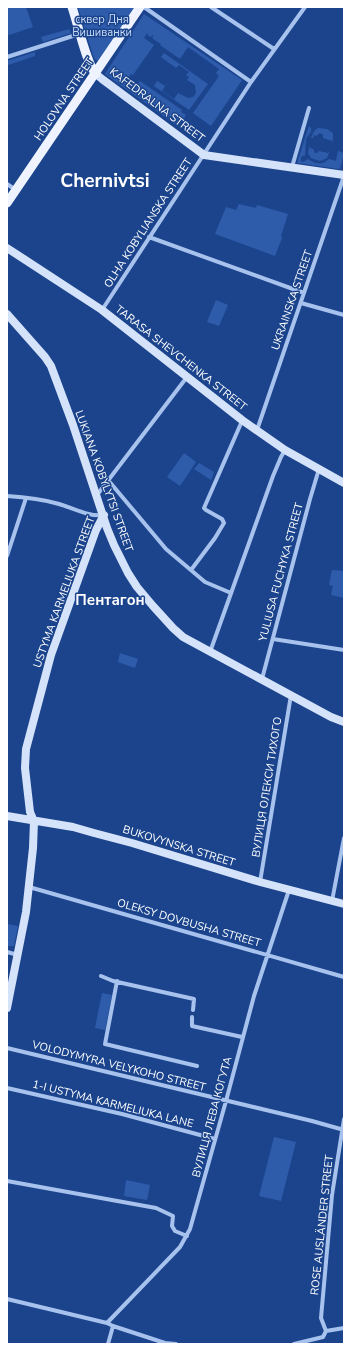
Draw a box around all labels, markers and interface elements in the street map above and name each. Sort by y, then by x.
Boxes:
park label: сквер Дня Вишиванки [72,12,132,40]
street label: HOLOVNA STREET [31,54,98,143]
street label: KAFEDRALNA STREET [106,64,208,146]
street label: OLHA KOBYLIANSKA STREET [100,155,196,291]
district label: Chernivtsi [60,168,150,194]
street label: UKRAINSKA STREET [268,247,316,352]
street label: TARASA SHEVCHENKA STREET [112,302,250,414]
street label: LUKIANA KOBYLYTSI STREET [71,408,137,554]
street label: YULIUSA FUCHYKA STREET [255,501,307,644]
street label: USTYMA KARMELIUKA STREET [30,514,99,670]
district label: Пентагон [75,590,145,610]
street label: ВУЛИЦЯ ОЛЕКСИ ТИХОГО [248,716,286,858]
street label: BUKOVYNSKA STREET [121,822,237,870]
street label: OLEKSY DOVBUSHA STREET [115,895,263,951]
street label: VOLODYMYRA VELYKOHO STREET [30,1037,208,1095]
street label: ВУЛИЦЯ ЛЕВА КОГУТА [189,1055,235,1179]
street label: 1-I USTYMA KARMELIUKA LANE [31,1077,195,1131]
street label: ROSE AUSLÄNDER STREET [307,1154,337,1296]

